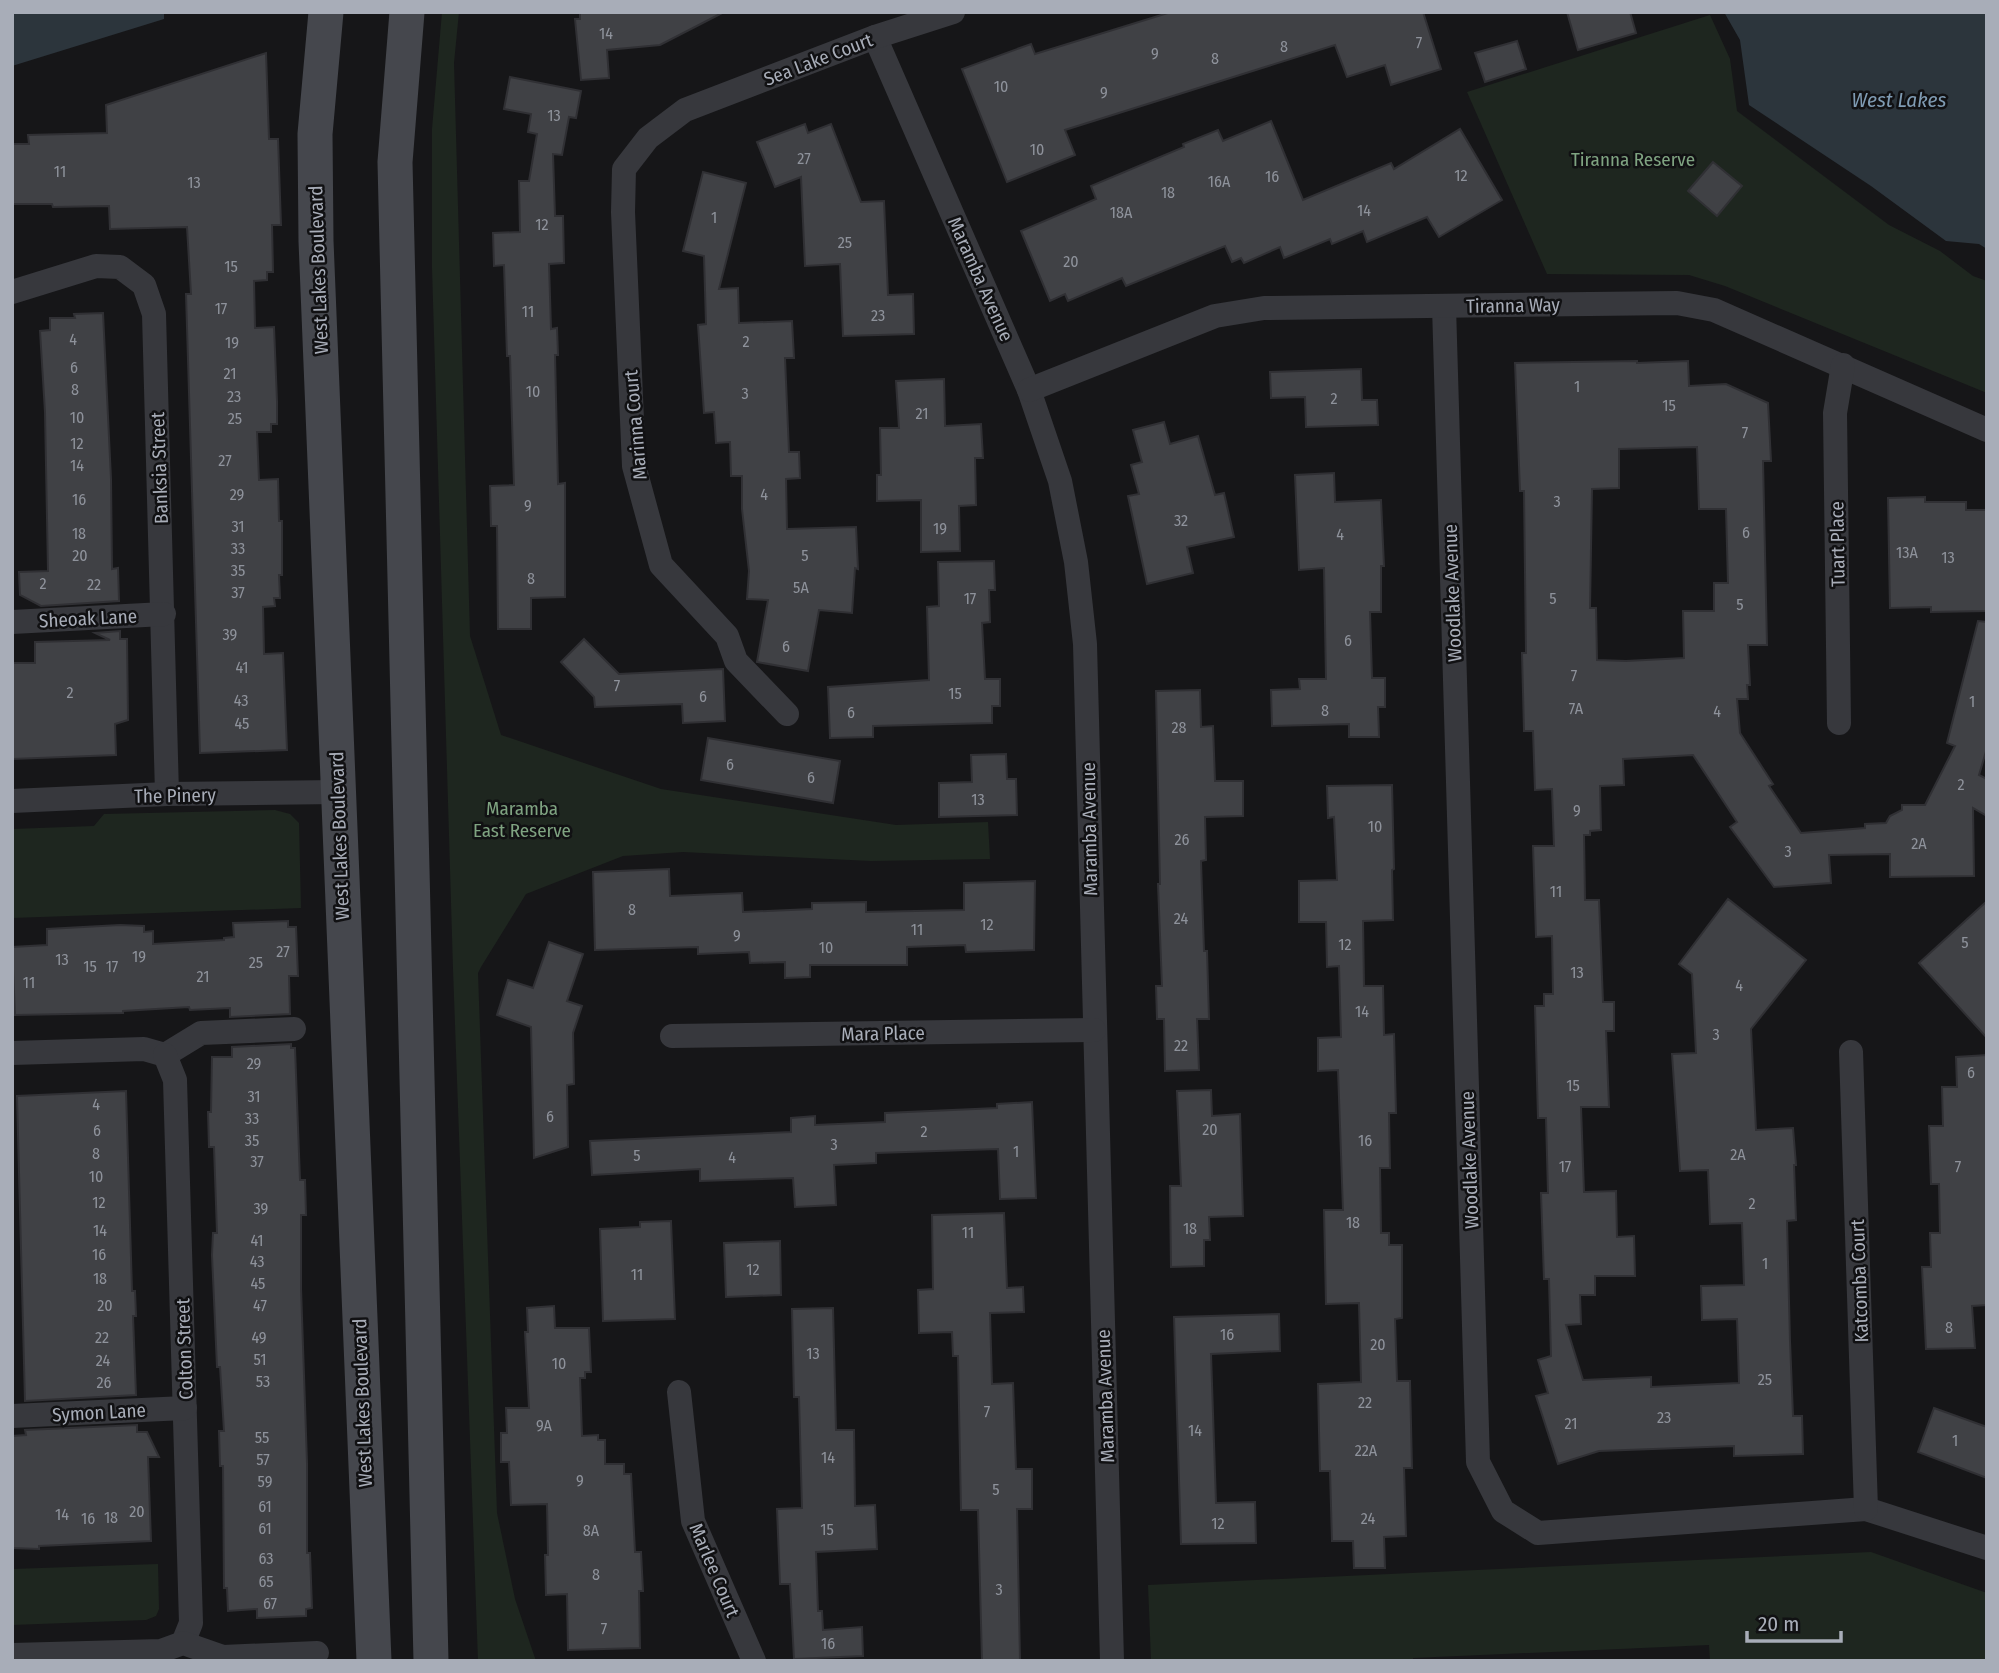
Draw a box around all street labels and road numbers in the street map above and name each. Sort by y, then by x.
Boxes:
street label: Sea Lake Court [761,28,877,91]
street label: West Lakes Boulevard [304,185,333,355]
street label: Maramba Avenue [943,214,1018,345]
street label: Tiranna Way [1466,293,1561,318]
street label: Marinna Court [619,368,652,481]
street label: Banksia Street [146,411,173,524]
street label: Tuart Place [1825,501,1850,587]
street label: Woodlake Avenue [1439,524,1466,662]
street label: Sheoak Lane [38,604,138,633]
street label: West Lakes Boulevard [325,751,354,921]
street label: Maramba Avenue [1077,762,1102,896]
street label: The Pinery [134,783,217,808]
street label: Mara Place [841,1021,925,1046]
street label: Woodlake Avenue [1456,1091,1483,1229]
street label: Katcomba Court [1846,1218,1873,1343]
street label: Colton Street [171,1297,198,1400]
street label: West Lakes Boulevard [348,1318,377,1488]
street label: Maramba Avenue [1092,1329,1119,1463]
street label: Symon Lane [52,1399,146,1426]
street label: Marlee Court [684,1520,745,1621]

